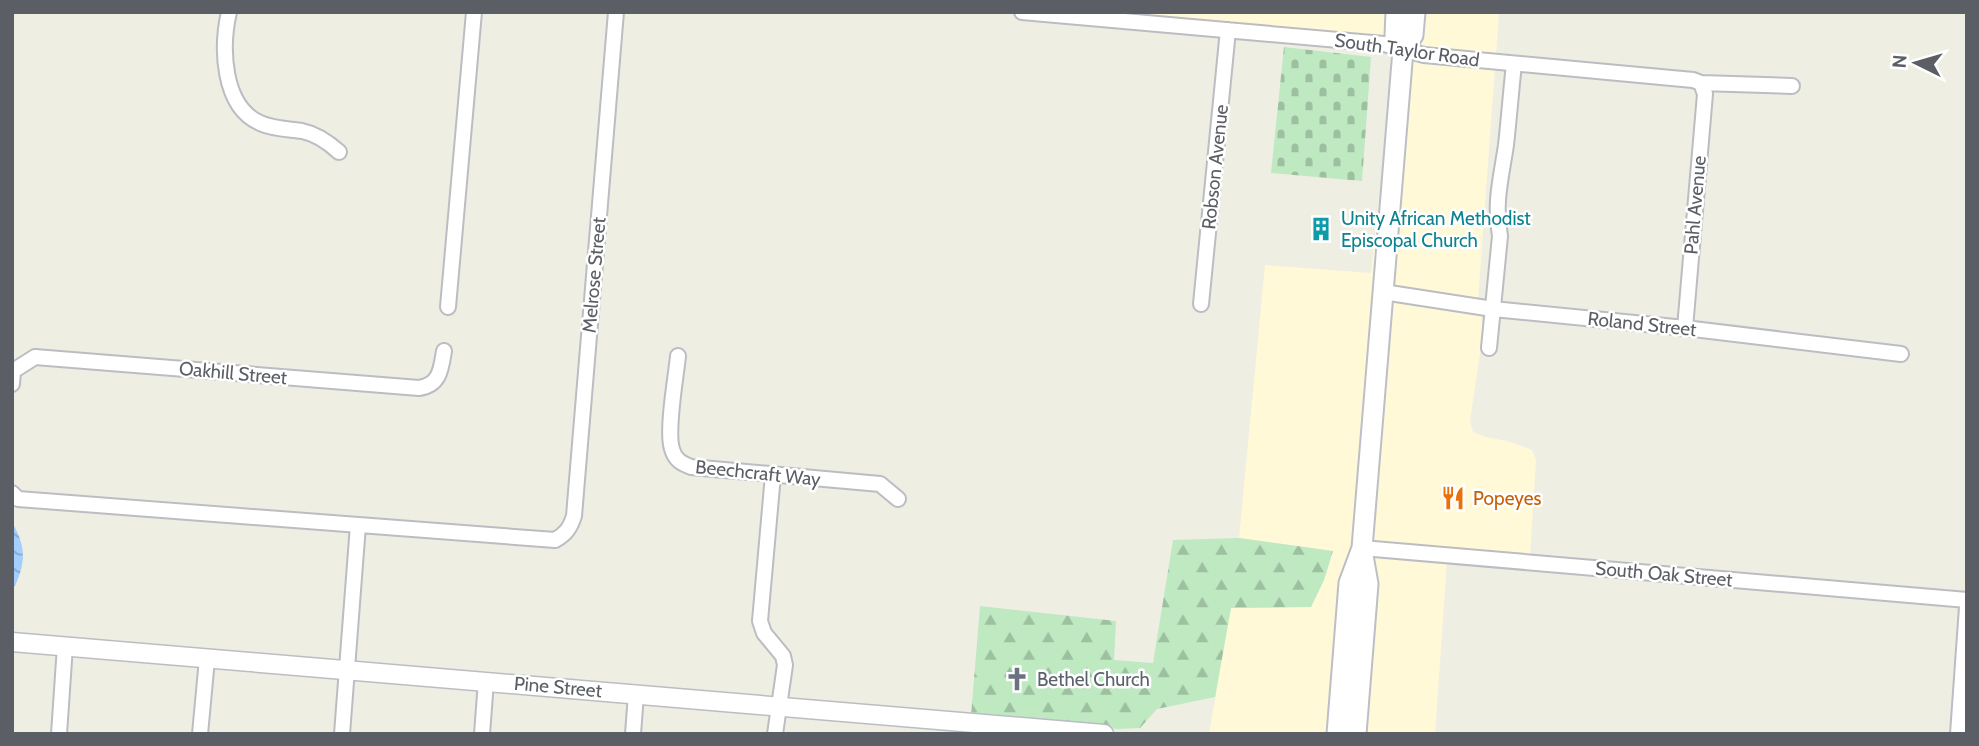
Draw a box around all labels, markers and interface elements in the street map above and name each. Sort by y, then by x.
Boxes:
street label: South Taylor Road [1333,28,1481,72]
north arrow [1881,28,1951,98]
text: N [1888,54,1912,69]
street label: Robson Avenue [1197,103,1233,231]
street label: Pahl Avenue [1679,154,1711,255]
place label: Unity African Methodist Episcopal Church [1341,207,1531,252]
street label: Melrose Street [577,215,611,334]
building icon: Unity African Methodist Episcopal Church [1307,215,1335,243]
street label: Roland Street [1586,307,1698,341]
street label: Oakhill Street [178,357,289,389]
street label: Beechcraft Way [694,455,822,491]
restaurant icon: Popeyes [1439,484,1467,512]
place label: Popeyes [1473,487,1541,510]
street label: South Oak Street [1594,557,1734,592]
church icon: Bethel Church [1003,665,1031,693]
place label: Bethel Church [1037,668,1150,691]
street label: Pine Street [513,672,604,702]

